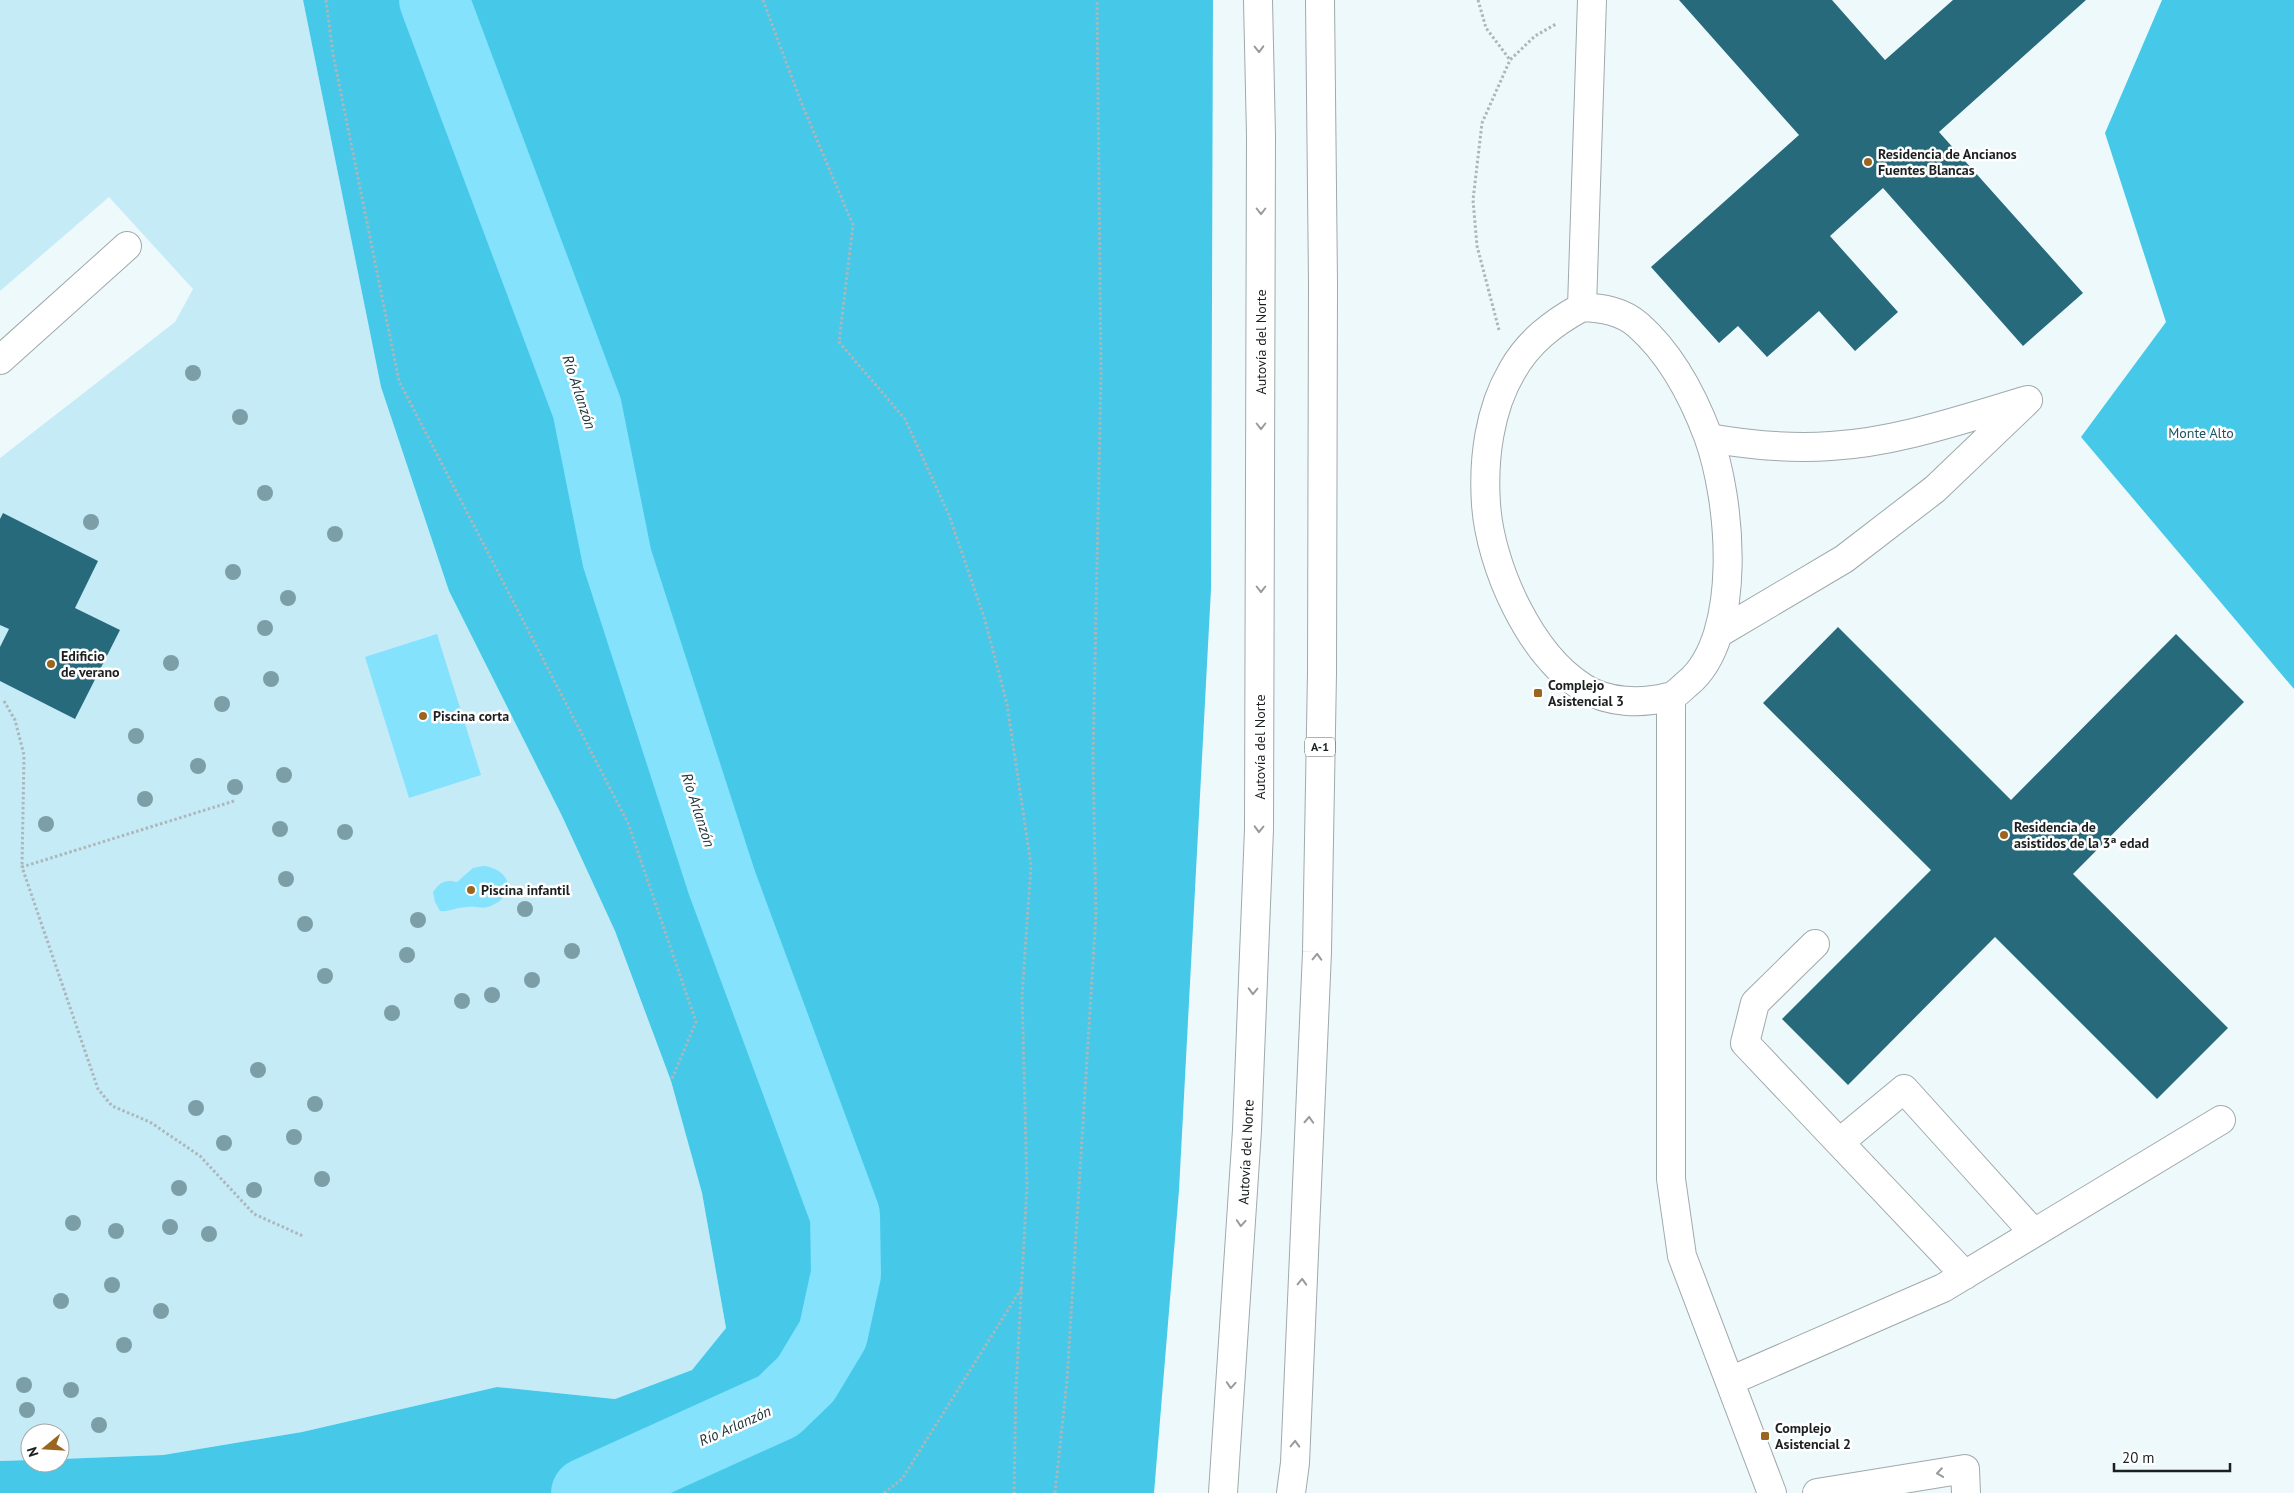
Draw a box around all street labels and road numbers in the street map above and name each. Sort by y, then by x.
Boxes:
street label: Autovía del Norte [1252,289,1270,395]
street label: Autovía del Norte [1251,694,1269,800]
road number: A-1 [1305,738,1335,756]
street label: Autovía del Norte [1234,1099,1258,1205]

